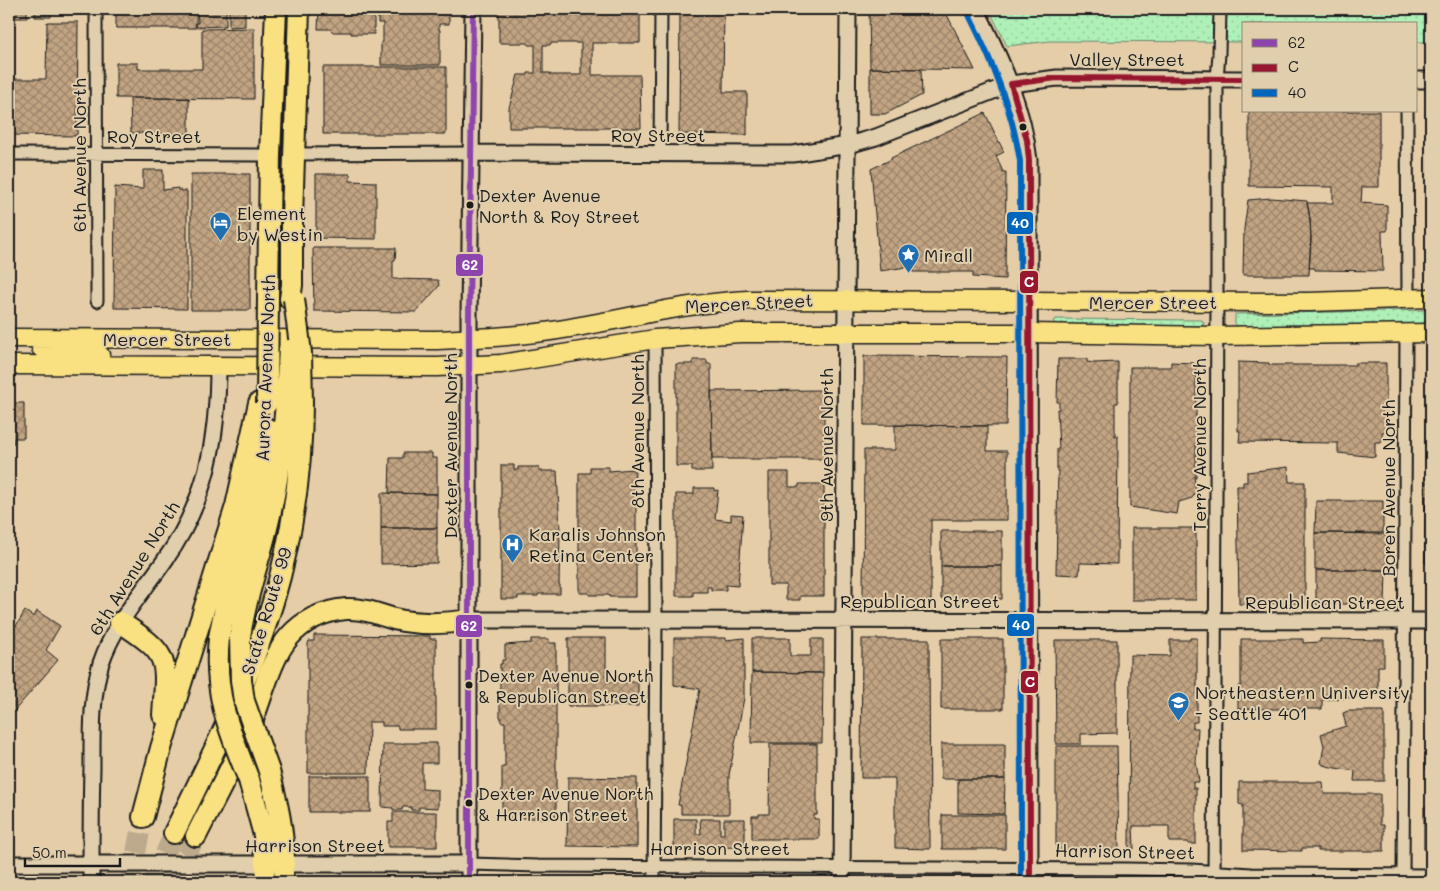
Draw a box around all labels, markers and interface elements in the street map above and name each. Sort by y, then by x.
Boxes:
legend [1242,22,1418,112]
text: 62 [1288,32,1305,52]
street label: Valley Street [1069,47,1185,71]
text: C [1288,56,1299,76]
street label: 6th Avenue North [67,78,91,232]
text: 40 [1288,82,1306,102]
unlabelled marker [1018,122,1028,132]
street label: Roy Street [611,123,705,147]
street label: Roy Street [107,124,201,148]
place label: Dexter Avenue North & Roy Street [479,184,640,227]
marker: Dexter Avenue North & Roy Street [465,200,475,210]
place label: Element by Westin [237,201,323,246]
hotel icon: Element by Westin [209,211,233,242]
line badge: 40 [1006,211,1034,235]
text: 40 [1011,213,1029,232]
place icon: Mirall [896,243,920,274]
place label: Mirall [924,243,973,267]
line badge: 62 [455,253,484,277]
text: 62 [462,255,478,274]
line badge: C [1019,270,1039,294]
text: C [1024,272,1034,291]
street label: Aurora Avenue North [250,274,280,462]
street label: Mercer Street [684,288,814,318]
street label: Mercer Street [1089,290,1217,314]
street label: Mercer Street [103,327,231,351]
street label: Dexter Avenue North [438,353,462,539]
street label: 8th Avenue North [625,354,649,508]
street label: Terry Avenue North [1187,358,1211,532]
street label: 9th Avenue North [814,368,838,522]
street label: Boren Avenue North [1376,400,1400,576]
street label: 6th Avenue North [83,496,185,640]
place label: Karalis Johnson Retina Center [529,522,666,567]
hospital icon: Karalis Johnson Retina Center [501,532,525,563]
street label: State Route 99 [235,544,297,678]
street label: Republican Street [840,589,1000,613]
street label: Republican Street [1245,590,1405,614]
line badge: 40 [1006,613,1035,637]
line badge: 62 [455,614,483,638]
text: 40 [1012,615,1030,634]
text: 62 [461,616,477,635]
place label: Dexter Avenue North & Republican Street [478,664,653,707]
line badge: C [1020,670,1039,694]
text: C [1025,672,1035,691]
marker: Dexter Avenue North & Republican Street [464,680,474,690]
place label: Northeastern University - Seattle 401 [1195,680,1410,725]
school or university icon: Northeastern University - Seattle 401 [1167,690,1191,721]
place label: Dexter Avenue North & Harrison Street [478,782,653,825]
marker: Dexter Avenue North & Harrison Street [464,798,474,808]
street label: Harrison Street [245,833,385,857]
scale bar [25,836,120,868]
street label: Harrison Street [650,836,790,860]
street label: Harrison Street [1055,838,1195,864]
text: 50 m [32,842,67,862]

